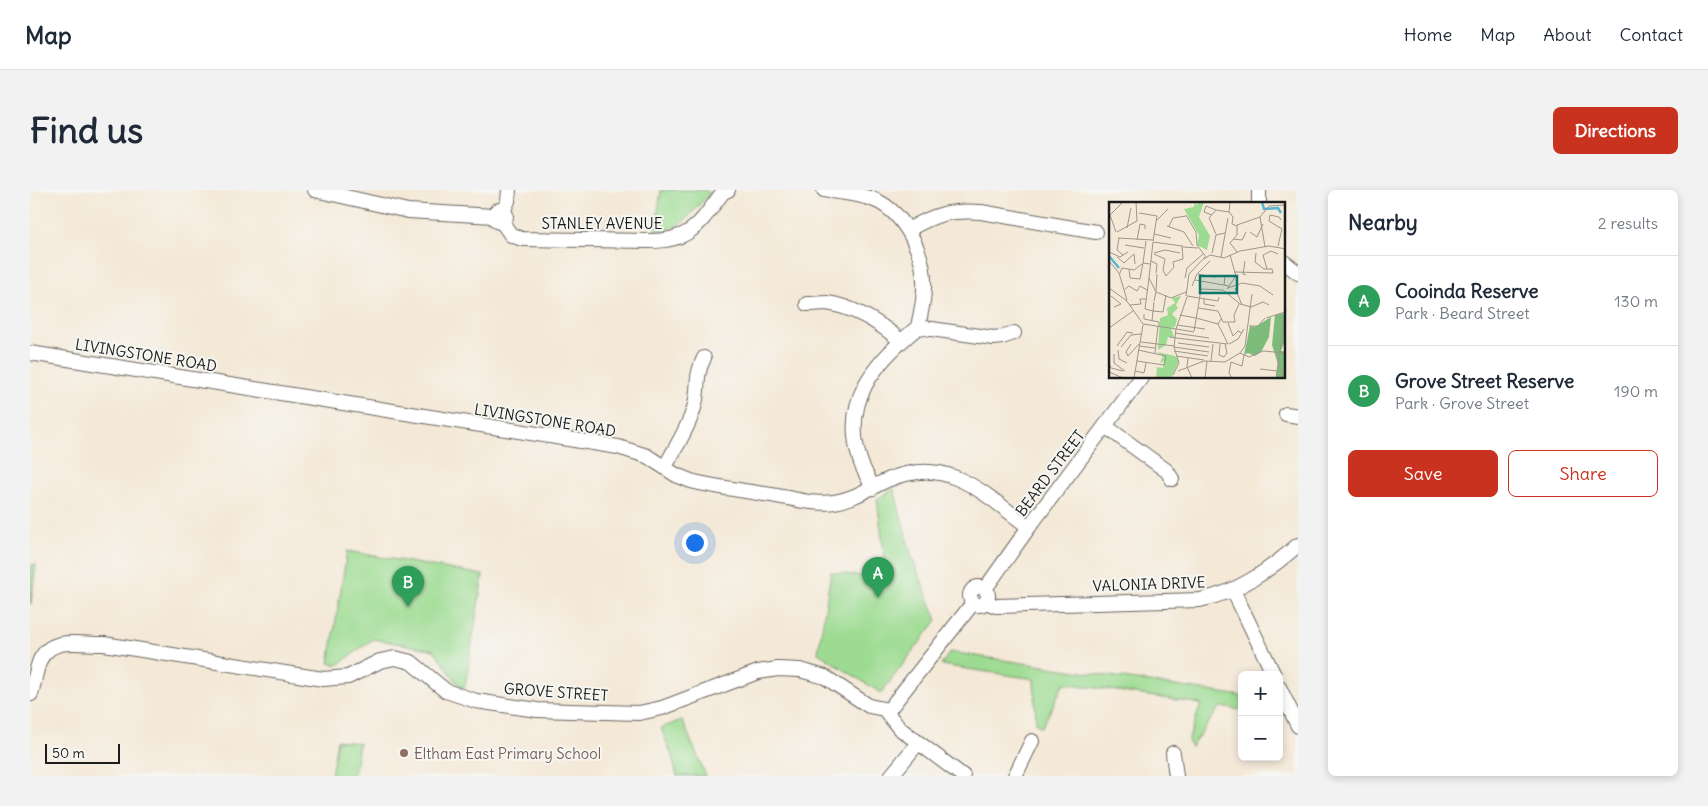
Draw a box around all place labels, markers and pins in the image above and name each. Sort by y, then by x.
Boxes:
pin: A [862,557,894,598]
pin: B [392,566,424,607]
place label: Eltham East Primary School [414,744,601,763]
marker: Eltham East Primary School [398,747,410,759]

